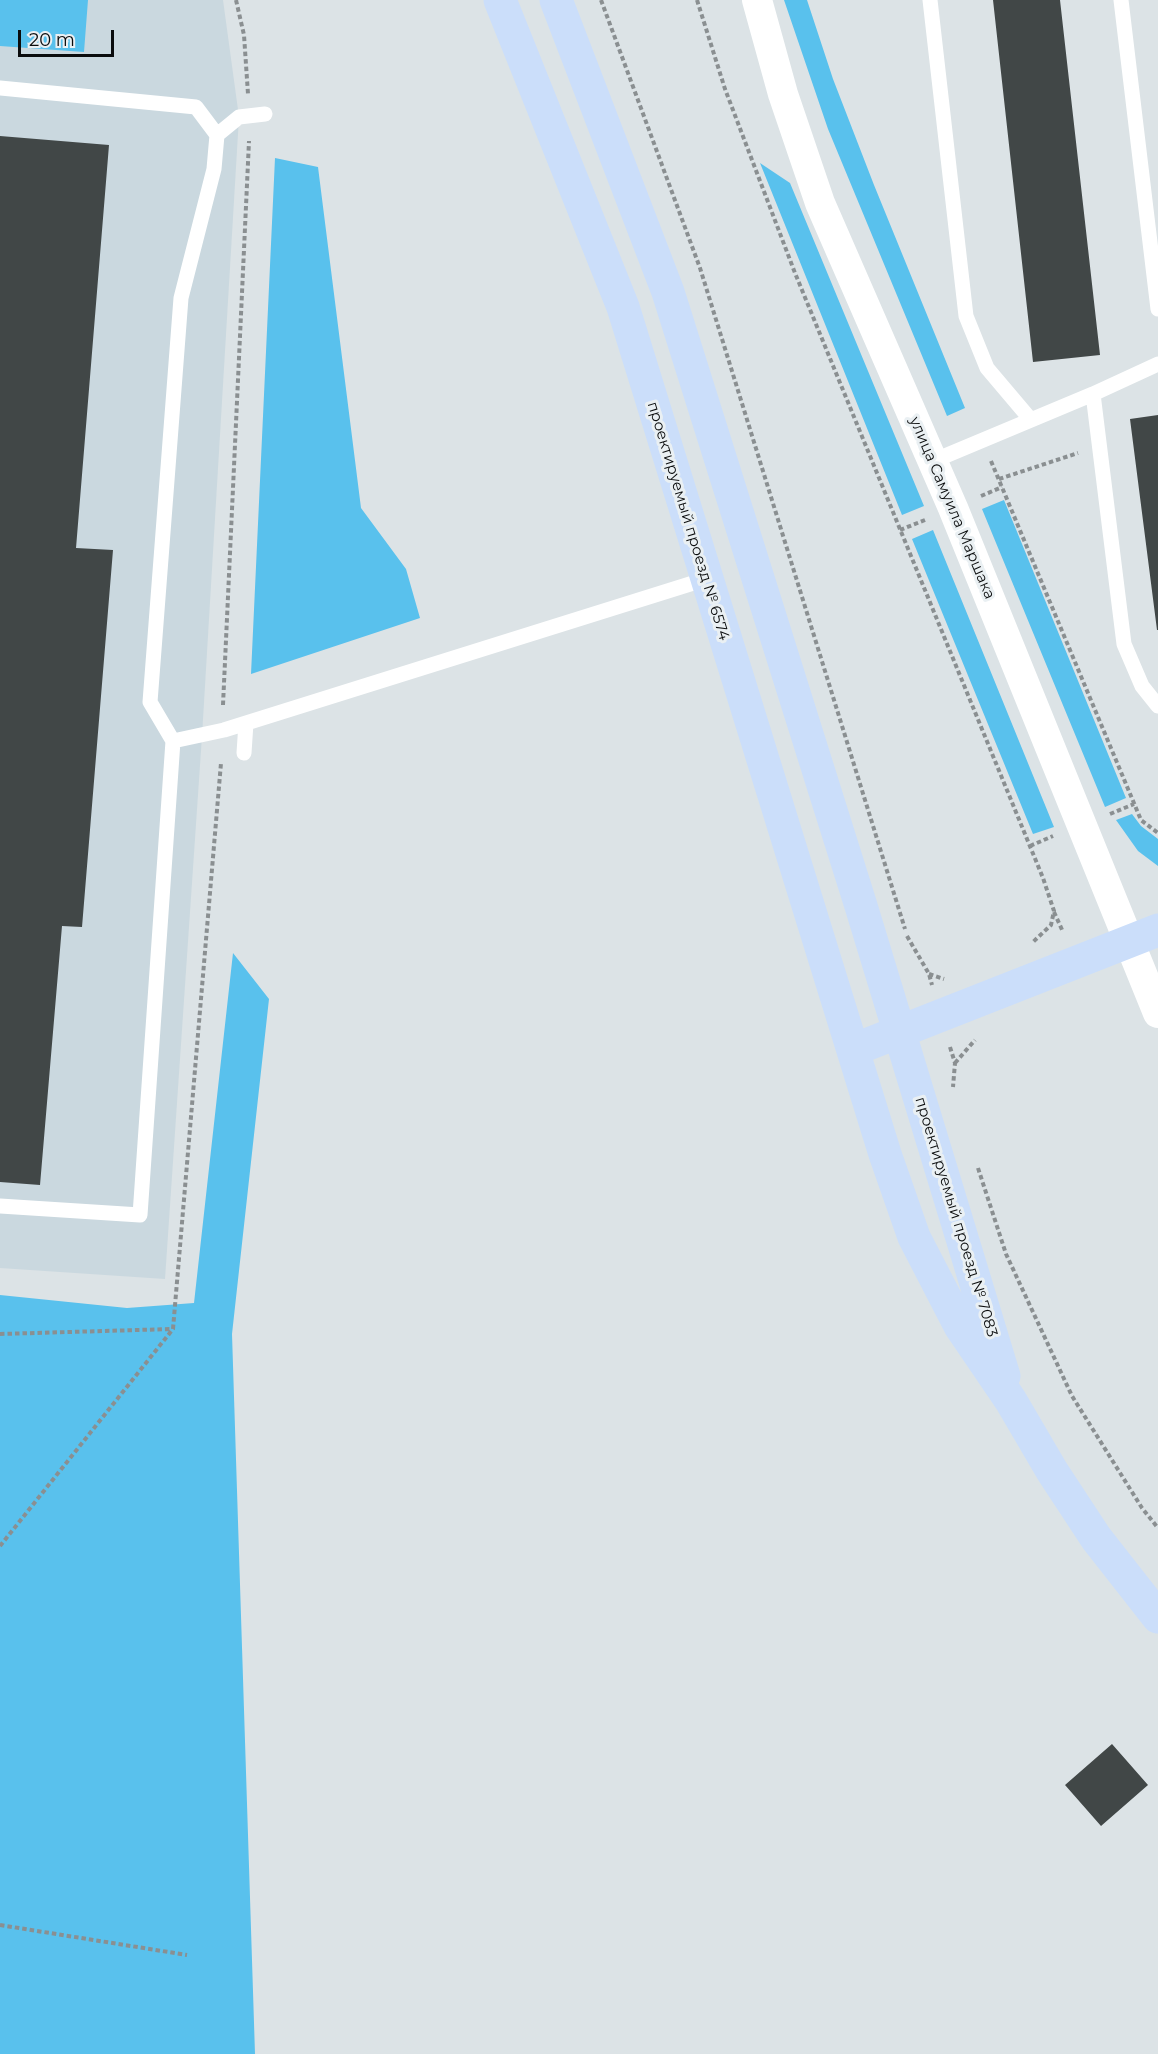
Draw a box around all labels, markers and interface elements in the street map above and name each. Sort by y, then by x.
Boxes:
scale bar [21,18,117,56]
text: 20 m [29,29,75,51]
street label: проектируемый проезд № 6574 [643,400,733,642]
street label: улица Самуила Маршака [905,414,999,602]
street label: проектируемый проезд № 7083 [911,1095,1001,1339]

